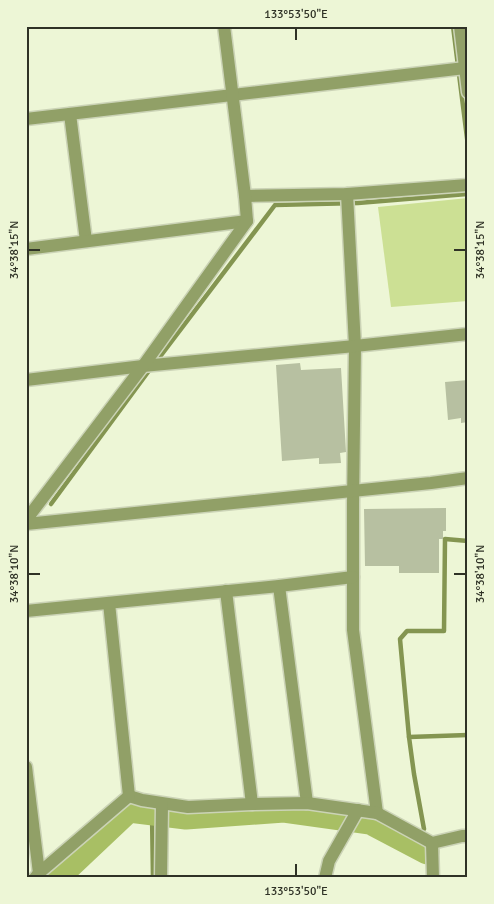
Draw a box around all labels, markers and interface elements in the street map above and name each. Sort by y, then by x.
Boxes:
text: 133°53'50"E [264,7,328,22]
text: 34°38'15"N [7,221,22,279]
text: 34°38'15"N [473,221,488,279]
text: 34°38'10"N [7,545,22,603]
text: 34°38'10"N [473,545,488,603]
text: 133°53'50"E [264,884,328,899]

